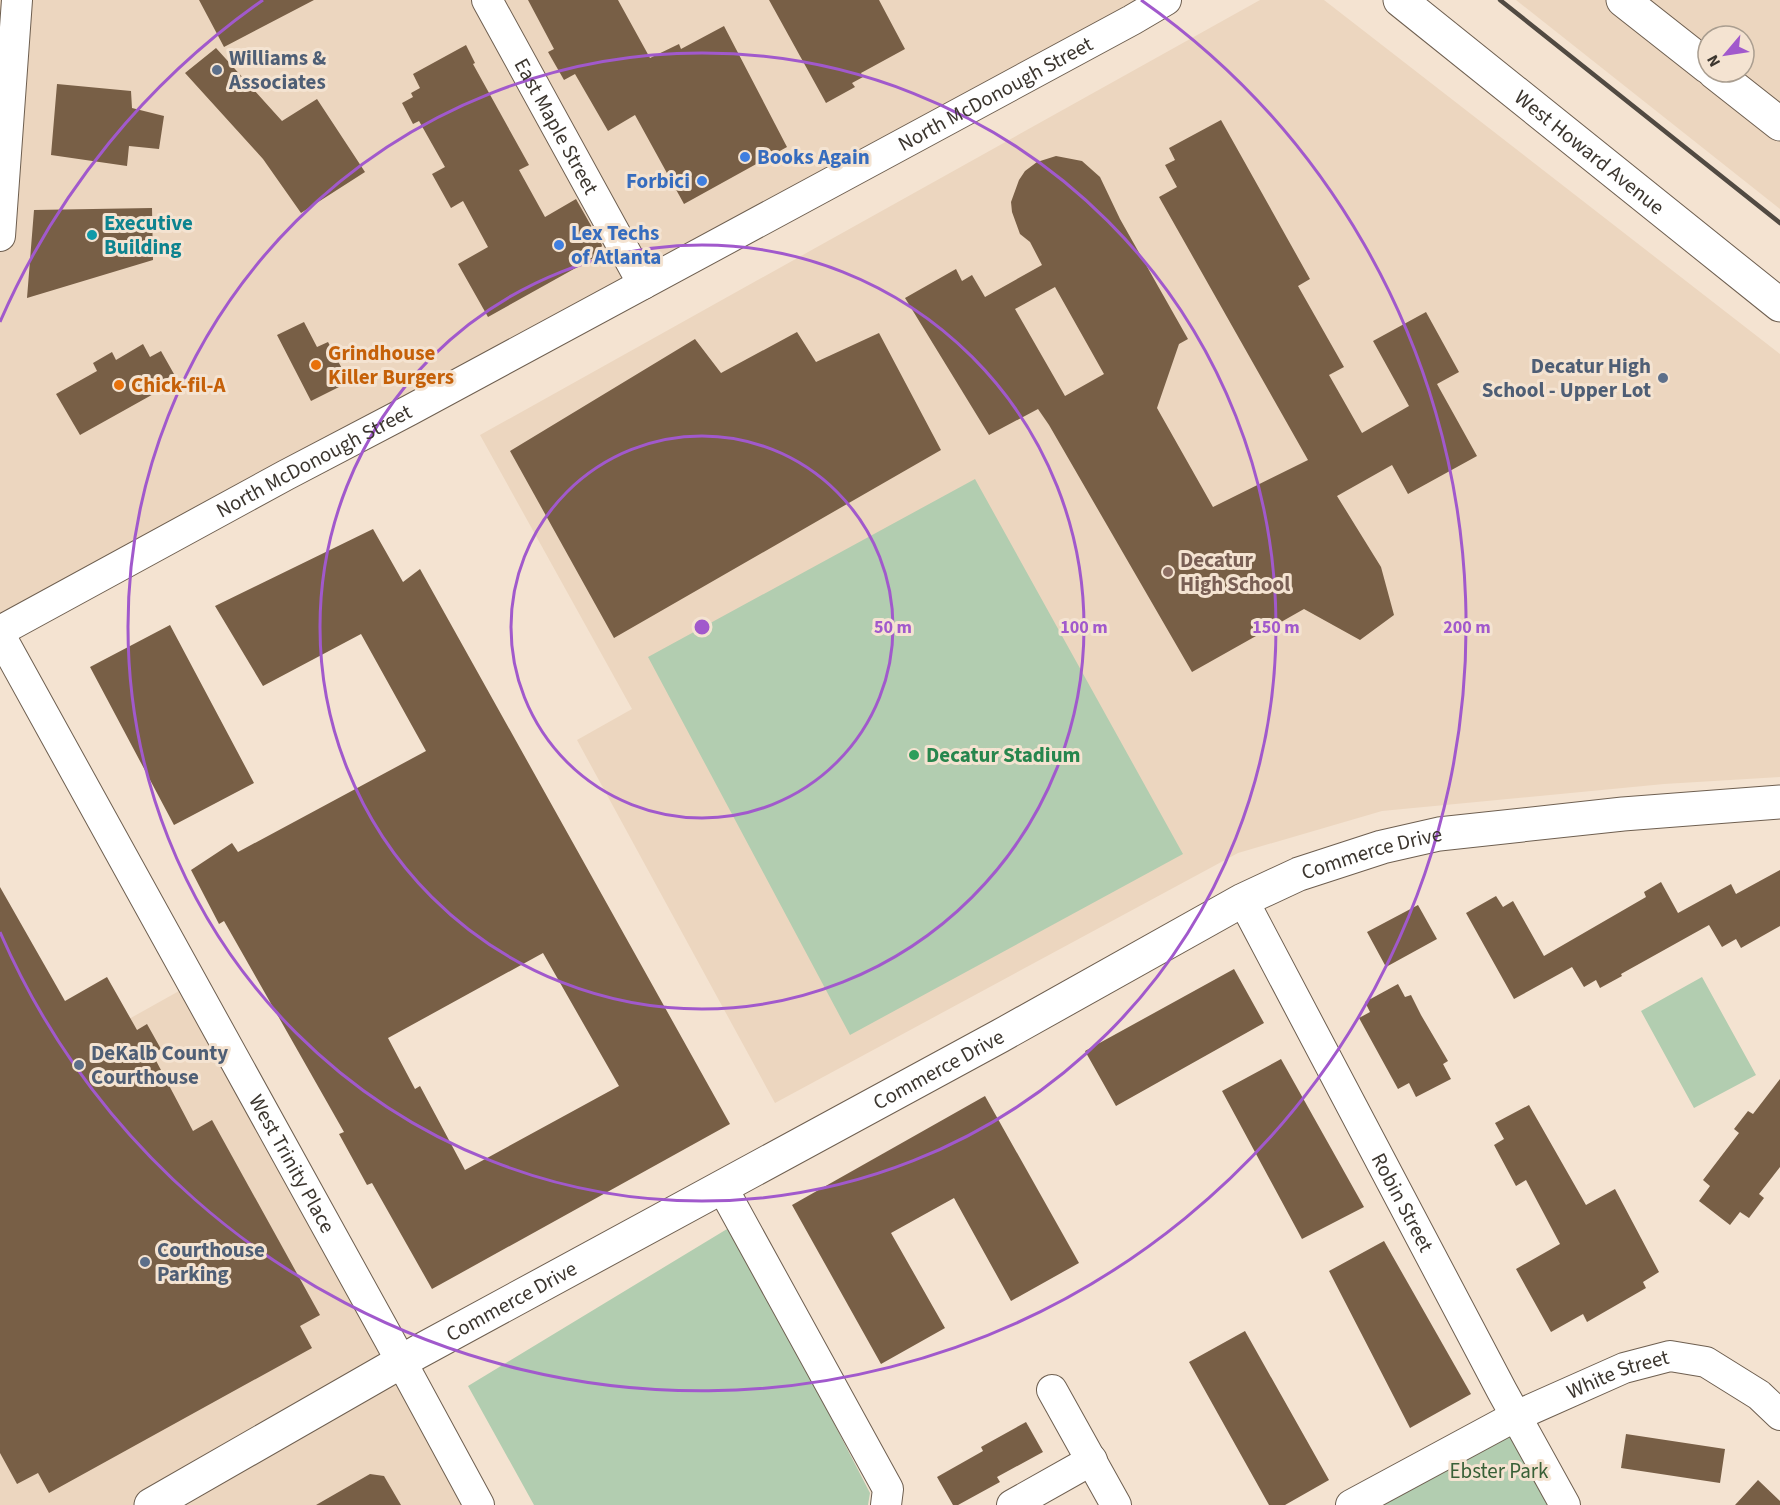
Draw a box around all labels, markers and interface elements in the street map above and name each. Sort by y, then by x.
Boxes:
north arrow [1696,24,1756,84]
street label: North McDonough Street [893,29,1098,159]
place label: Williams & Associates [228,43,326,97]
text: N [1702,51,1726,71]
street label: East Maple Street [507,53,606,200]
marker: Williams & Associates [210,63,224,77]
street label: West Howard Avenue [1508,83,1671,222]
place label: Books Again [757,142,870,172]
marker: Books Again [738,150,752,164]
place label: Forbici [626,166,690,196]
marker: Forbici [695,174,709,188]
place label: Executive Building [104,208,193,262]
place label: Lex Techs of Atlanta [571,218,661,272]
marker: Executive Building [85,228,99,242]
marker: Lex Techs of Atlanta [552,238,566,252]
place label: Grindhouse Killer Burgers [328,338,454,392]
place label: Decatur High School - Upper Lot [1482,351,1651,405]
marker: Grindhouse Killer Burgers [309,358,323,372]
place label: Chick-fil-A [131,370,226,400]
marker: Decatur High School - Upper Lot [1656,371,1670,385]
marker: Chick-fil-A [112,378,126,392]
street label: North McDonough Street [211,397,417,525]
place label: Decatur High School [1180,545,1290,599]
marker: Decatur High School [1161,565,1175,579]
text: 50 m [874,615,912,640]
text: 100 m [1060,615,1108,640]
text: 150 m [1252,615,1300,640]
text: 200 m [1443,615,1491,640]
centre of rings [692,617,712,637]
place label: Decatur Stadium [926,740,1081,770]
marker: Decatur Stadium [907,748,921,762]
street label: Commerce Drive [1297,819,1445,887]
street label: Commerce Drive [868,1022,1009,1117]
place label: DeKalb County Courthouse [91,1038,228,1092]
marker: DeKalb County Courthouse [72,1058,86,1072]
street label: West Trinity Place [242,1089,343,1239]
street label: Robin Street [1364,1148,1441,1257]
place label: Courthouse Parking [157,1235,265,1289]
street label: Commerce Drive [440,1254,582,1349]
marker: Courthouse Parking [138,1255,152,1269]
street label: White Street [1562,1342,1672,1407]
park label: Ebster Park [1450,1456,1549,1486]

